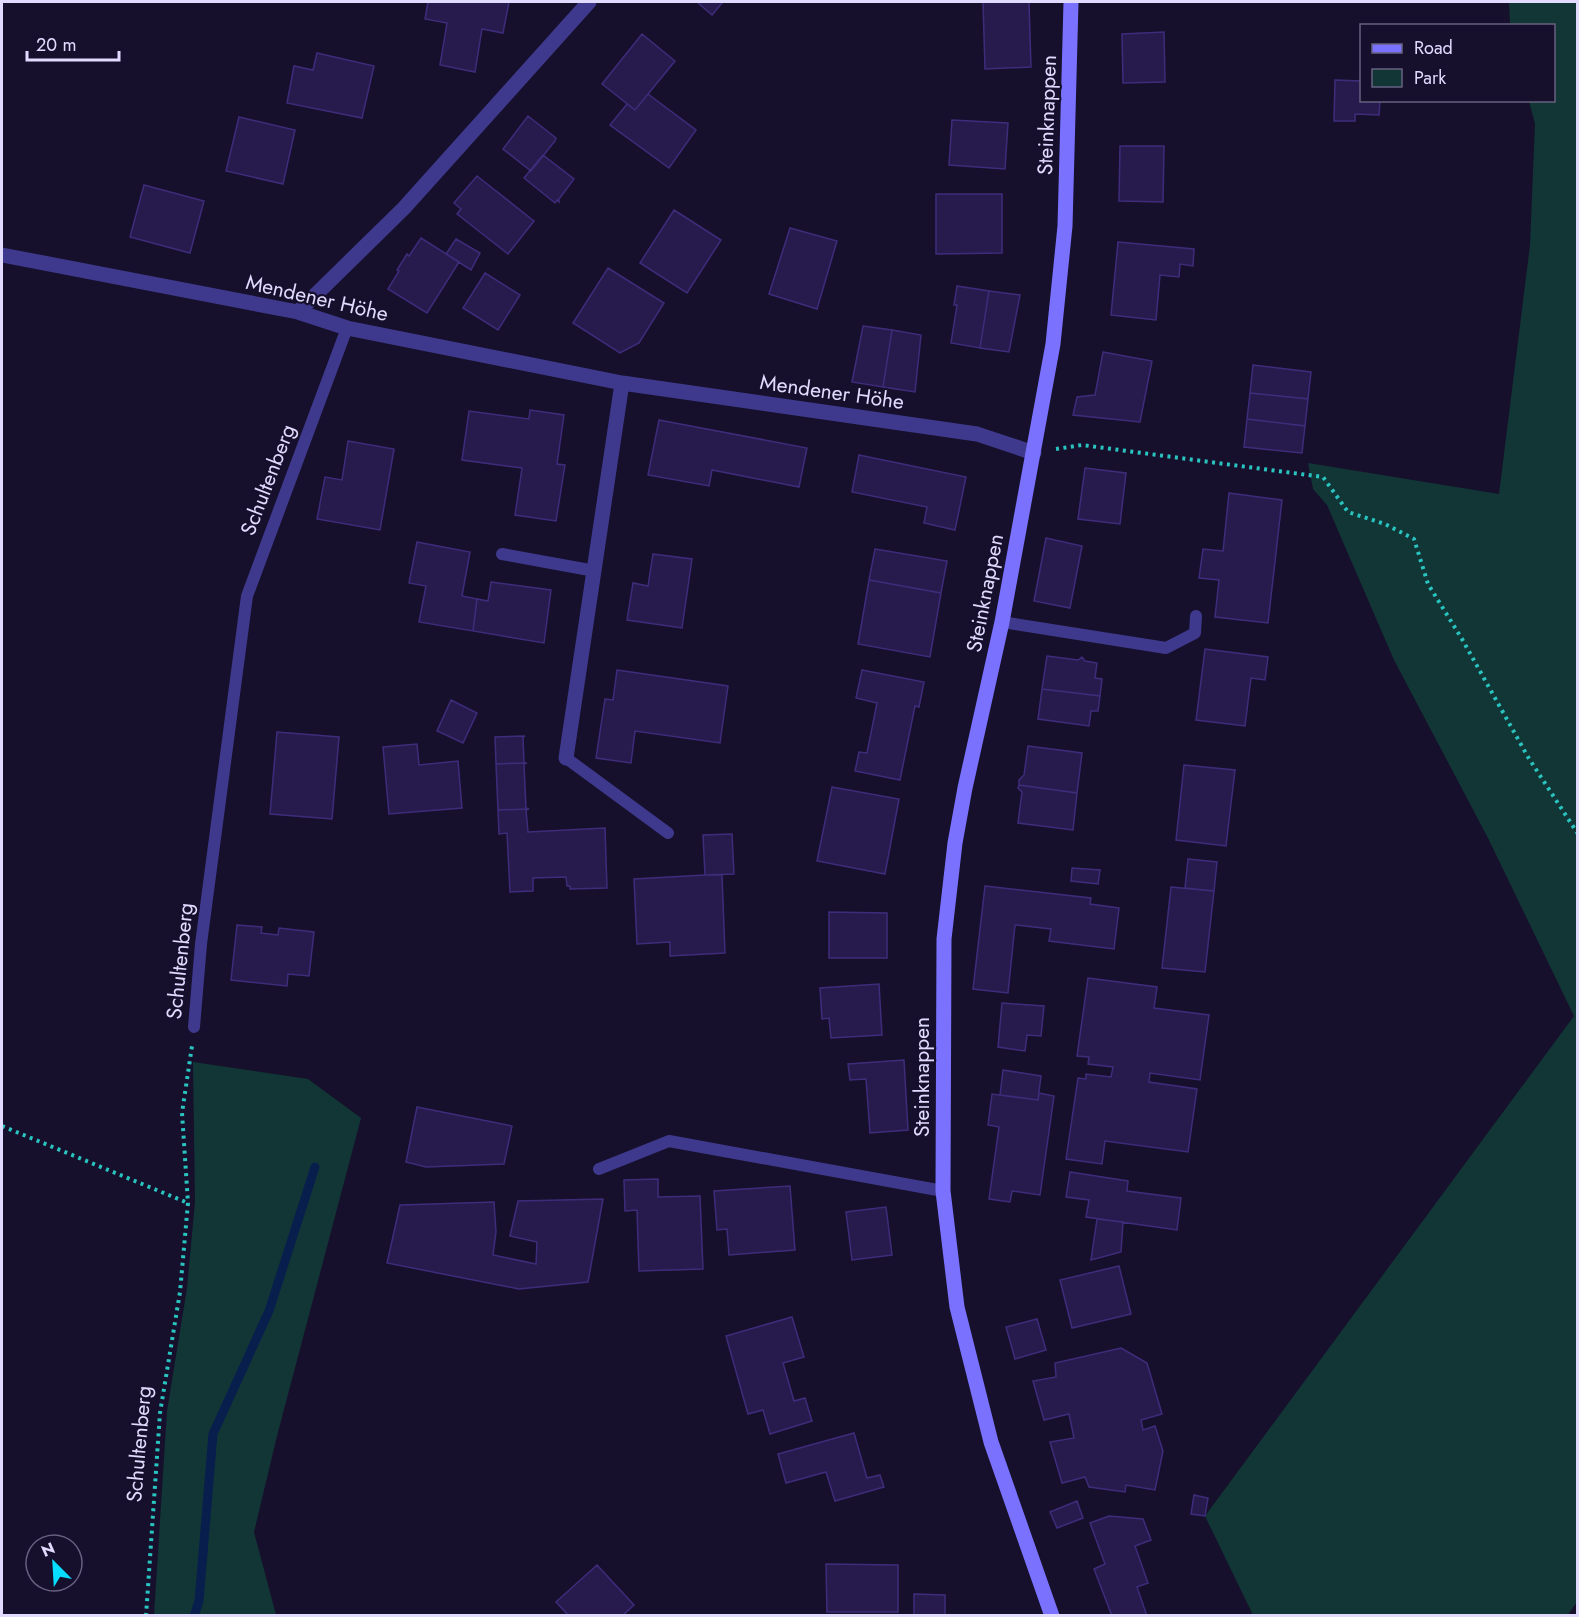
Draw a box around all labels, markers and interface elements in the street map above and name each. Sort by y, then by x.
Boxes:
scale bar [27,24,118,62]
legend [1360,24,1555,102]
text: 20 m [36,32,76,58]
text: Road [1414,35,1453,61]
street label: Steinknappen [1030,55,1064,175]
text: Park [1414,65,1446,91]
street label: Mendener Höhe [243,267,391,329]
street label: Mendener Höhe [758,367,906,417]
street label: Schultenberg [233,420,303,540]
street label: Steinknappen [959,531,1011,655]
street label: Schultenberg [159,901,201,1021]
street label: Steinknappen [907,1017,937,1137]
street label: Schultenberg [119,1384,159,1504]
north arrow [24,1533,84,1593]
text: N [38,1537,59,1563]

